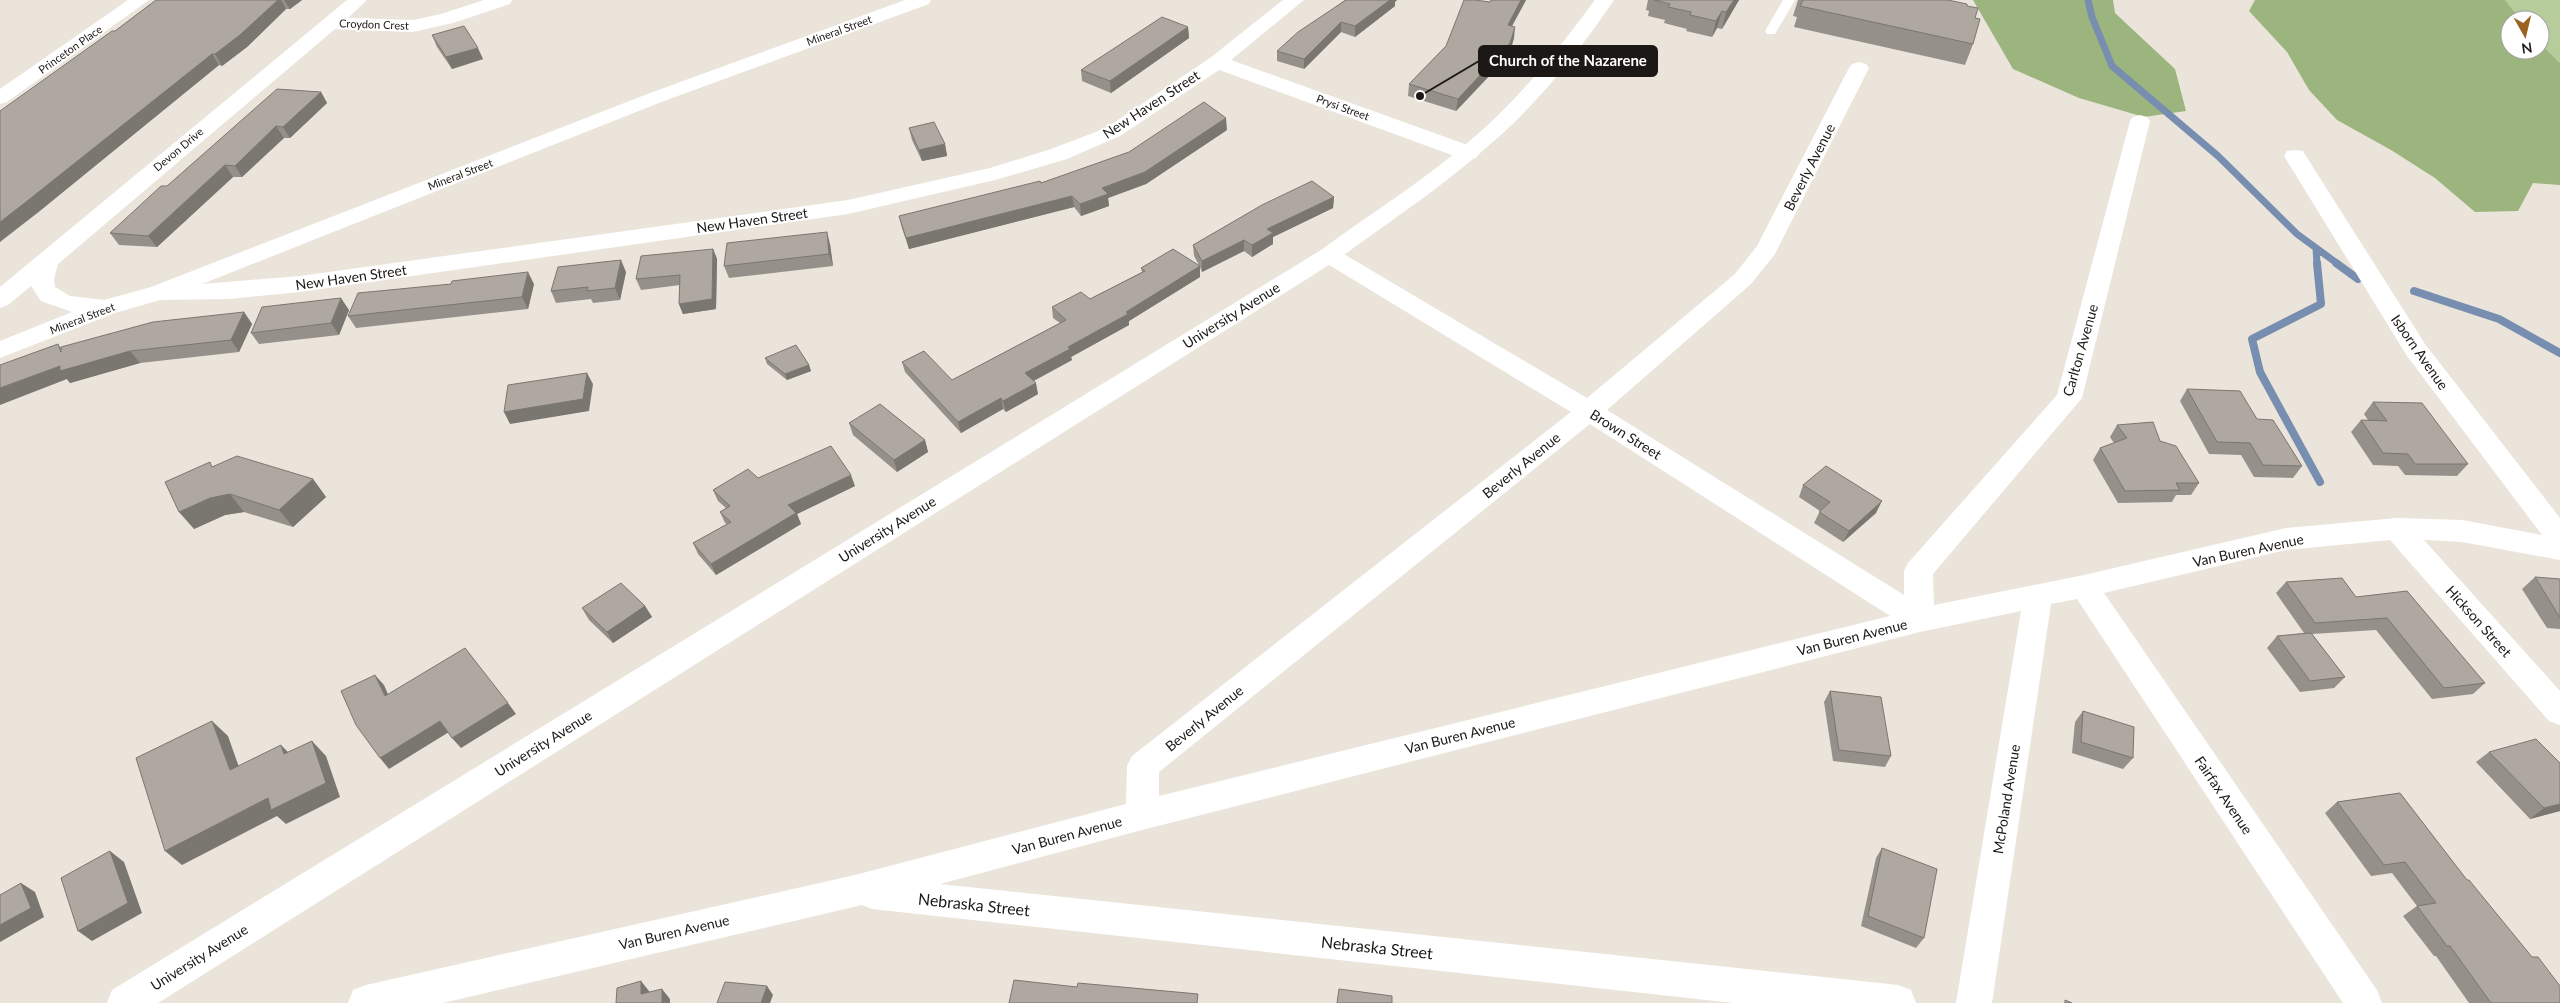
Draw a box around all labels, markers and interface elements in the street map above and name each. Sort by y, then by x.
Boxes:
north arrow [2500,10,2550,60]
street label: Mineral Street [805,12,873,48]
street label: Croydon Crest [339,16,409,32]
street label: Princeton Place [36,22,105,76]
text: N [2520,39,2533,58]
callout: Church of the Nazarene [1479,46,1657,76]
text: Church of the Nazarene [1489,51,1647,69]
street label: New Haven Street [1099,66,1203,142]
street label: Prysi Street [1315,91,1371,123]
street label: Beverly Avenue [1780,121,1838,213]
street label: Devon Drive [150,124,206,174]
street label: Mineral Street [426,156,494,192]
street label: New Haven Street [695,204,809,236]
street label: New Haven Street [294,261,408,293]
street label: University Avenue [1179,278,1283,352]
street label: Mineral Street [48,300,116,336]
street label: Carlton Avenue [2059,302,2101,398]
street label: Isborn Avenue [2388,311,2452,393]
street label: Brown Street [1587,405,1665,463]
street label: Beverly Avenue [1479,428,1563,502]
street label: University Avenue [835,492,939,566]
street label: Van Buren Avenue [2191,530,2305,570]
street label: Hickson Street [2443,582,2515,660]
street label: Van Buren Avenue [1795,615,1909,659]
street label: Beverly Avenue [1162,681,1246,755]
street label: University Avenue [491,706,595,780]
street label: Van Buren Avenue [1403,713,1517,757]
street label: McPoland Avenue [1989,743,2023,855]
street label: Fairfax Avenue [2192,753,2256,837]
street label: Van Buren Avenue [1010,812,1124,858]
street label: Nebraska Street [917,889,1031,919]
street label: Van Buren Avenue [617,911,731,953]
street label: University Avenue [147,920,251,994]
street label: Nebraska Street [1320,932,1434,962]

